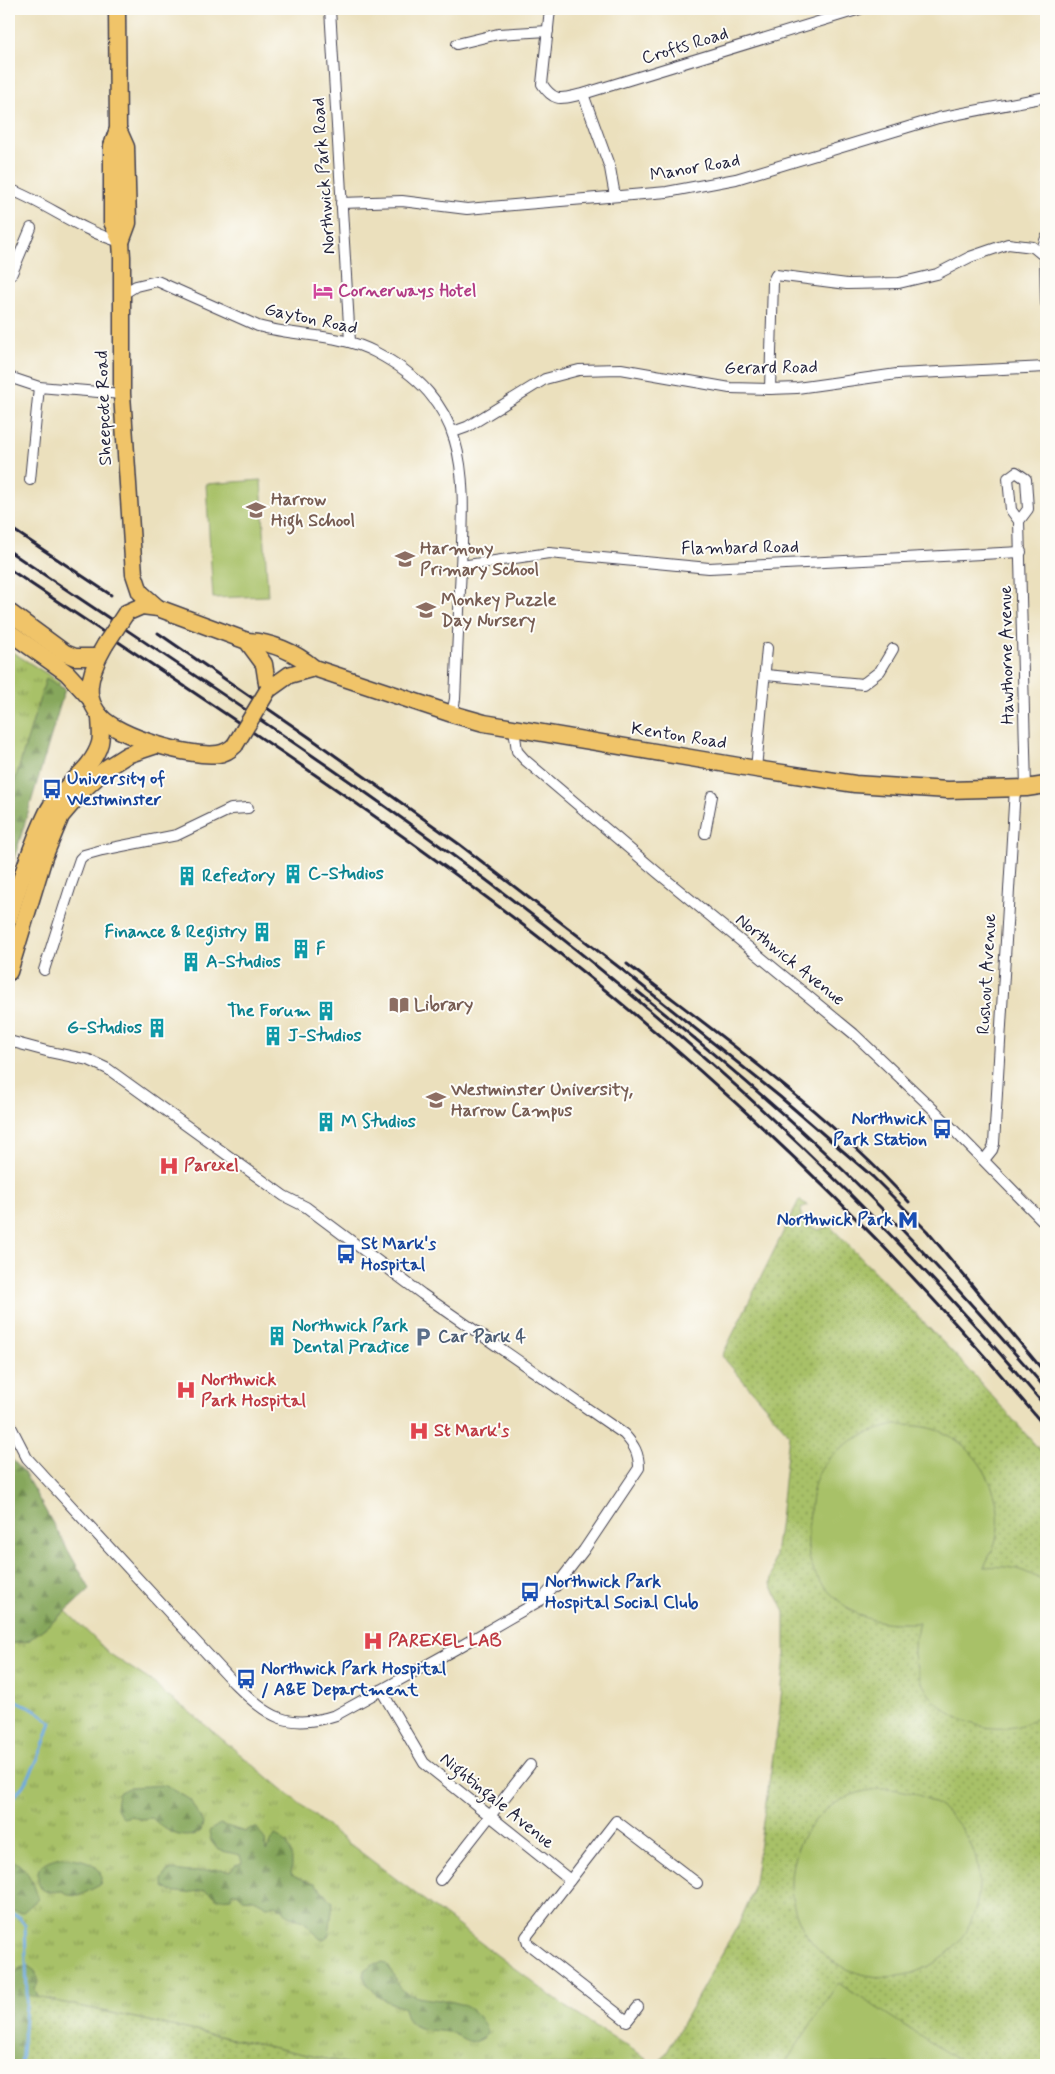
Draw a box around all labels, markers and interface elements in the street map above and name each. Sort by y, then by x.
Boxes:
street label: Crofts Road [639,21,731,71]
street label: Northwick Park Road [307,97,341,255]
street label: Manor Road [648,148,742,188]
place label: Cornerways Hotel [338,279,476,303]
hotel icon: Cornerways Hotel [312,280,334,302]
street label: Gayton Road [262,297,360,341]
street label: Sheepcote Road [90,350,118,466]
street label: Gerard Road [724,355,818,381]
place label: Harrow High School [271,488,355,535]
school or university icon: Harrow High School [245,499,267,521]
street label: Flambard Road [681,535,799,561]
place label: Harmony Primary School [420,537,539,582]
school or university icon: Harmony Primary School [394,548,416,570]
street label: Hawthorne Avenue [994,585,1020,725]
place label: Monkey Puzzle Day Nursery [441,588,556,633]
school or university icon: Monkey Puzzle Day Nursery [415,599,437,621]
street label: Kenton Road [630,717,728,755]
place label: University of Westminster [66,767,165,812]
bus stop icon: University of Westminster [41,778,63,800]
place label: C-Studios [308,862,384,886]
building icon: C-Studios [282,863,304,885]
place label: Refectory [202,864,275,888]
building icon: Refectory [176,865,198,887]
street label: Northwick Avenue [730,908,850,1012]
street label: Rushout Avenue [972,913,1002,1035]
place label: Finance & Registry [105,920,247,946]
building icon: Finance & Registry [251,921,273,943]
place label: F [316,937,326,961]
building icon: F [290,938,312,960]
place label: A-Studios [206,950,281,974]
building icon: A-Studios [180,951,202,973]
place label: Library [414,993,473,1017]
library icon: Library [388,994,410,1016]
place label: The Forum [227,999,311,1023]
building icon: The Forum [315,1000,337,1022]
place label: G-Studios [67,1016,142,1040]
building icon: G-Studios [146,1017,168,1039]
place label: J-Studios [288,1024,362,1048]
building icon: J-Studios [262,1025,284,1047]
place label: Westminster University, Harrow Campus [450,1078,633,1123]
school or university icon: Westminster University, Harrow Campus [425,1089,447,1111]
place label: Northwick Park Station [833,1107,927,1152]
place label: M Studios [341,1110,416,1134]
building icon: M Studios [315,1111,337,1133]
bus stop icon: Northwick Park Station [931,1118,953,1140]
place label: Parexel [184,1154,239,1178]
hospital icon: Parexel [158,1155,180,1177]
place label: Northwick Park [777,1208,893,1232]
metro station icon: Northwick Park [897,1209,919,1231]
place label: St Mark's Hospital [361,1232,436,1277]
bus stop icon: St Mark's Hospital [335,1243,357,1265]
place label: Northwick Park Dental Practice [292,1314,410,1359]
building icon: Northwick Park Dental Practice [266,1325,288,1347]
place label: Car Park 4 [438,1325,527,1349]
parking icon: Car Park 4 [412,1326,434,1348]
place label: Northwick Park Hospital [201,1368,306,1413]
hospital icon: Northwick Park Hospital [175,1379,197,1401]
place label: St Mark's [434,1419,509,1443]
hospital icon: St Mark's [408,1420,430,1442]
place label: Northwick Park Hospital Social Club [545,1570,699,1615]
bus stop icon: Northwick Park Hospital Social Club [519,1581,541,1603]
place label: PAREXEL LAB [388,1629,502,1653]
hospital icon: PAREXEL LAB [362,1630,384,1652]
place label: Northwick Park Hospital / A&E Department [261,1657,447,1702]
bus stop icon: Northwick Park Hospital / A&E Department [235,1668,257,1690]
street label: Nightingale Avenue [433,1747,559,1856]

